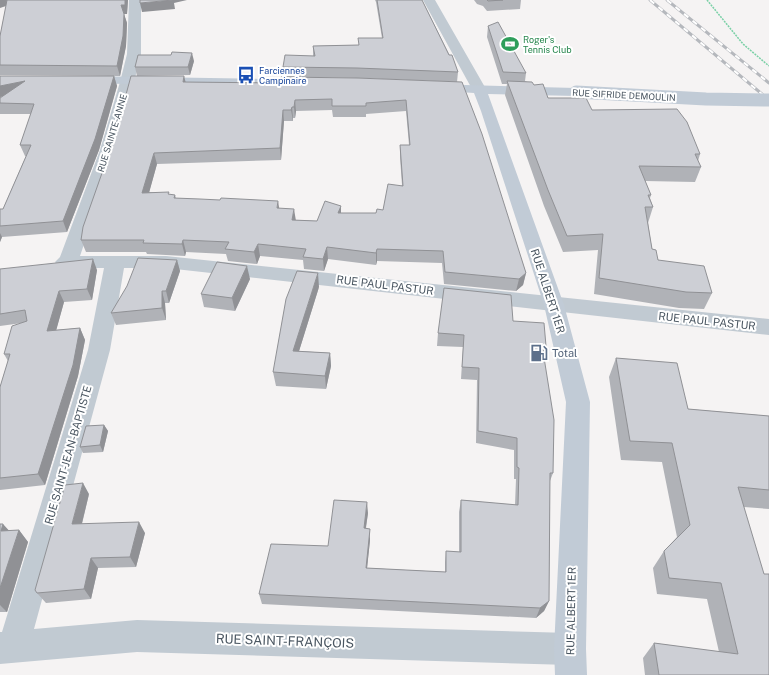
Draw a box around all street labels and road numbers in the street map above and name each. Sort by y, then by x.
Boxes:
street label: RUE SIFRIDE DEMOULIN [572,87,676,103]
street label: RUE SAINTE-ANNE [95,92,129,173]
street label: RUE ALBERT 1ER [529,247,567,335]
street label: RUE PAUL PASTUR [336,273,434,297]
street label: RUE PAUL PASTUR [658,310,756,332]
street label: RUE SAINT-JEAN-BAPTISTE [42,384,94,526]
street label: RUE ALBERT 1ER [564,567,578,655]
street label: RUE SAINT-FRANÇOIS [216,631,354,651]

